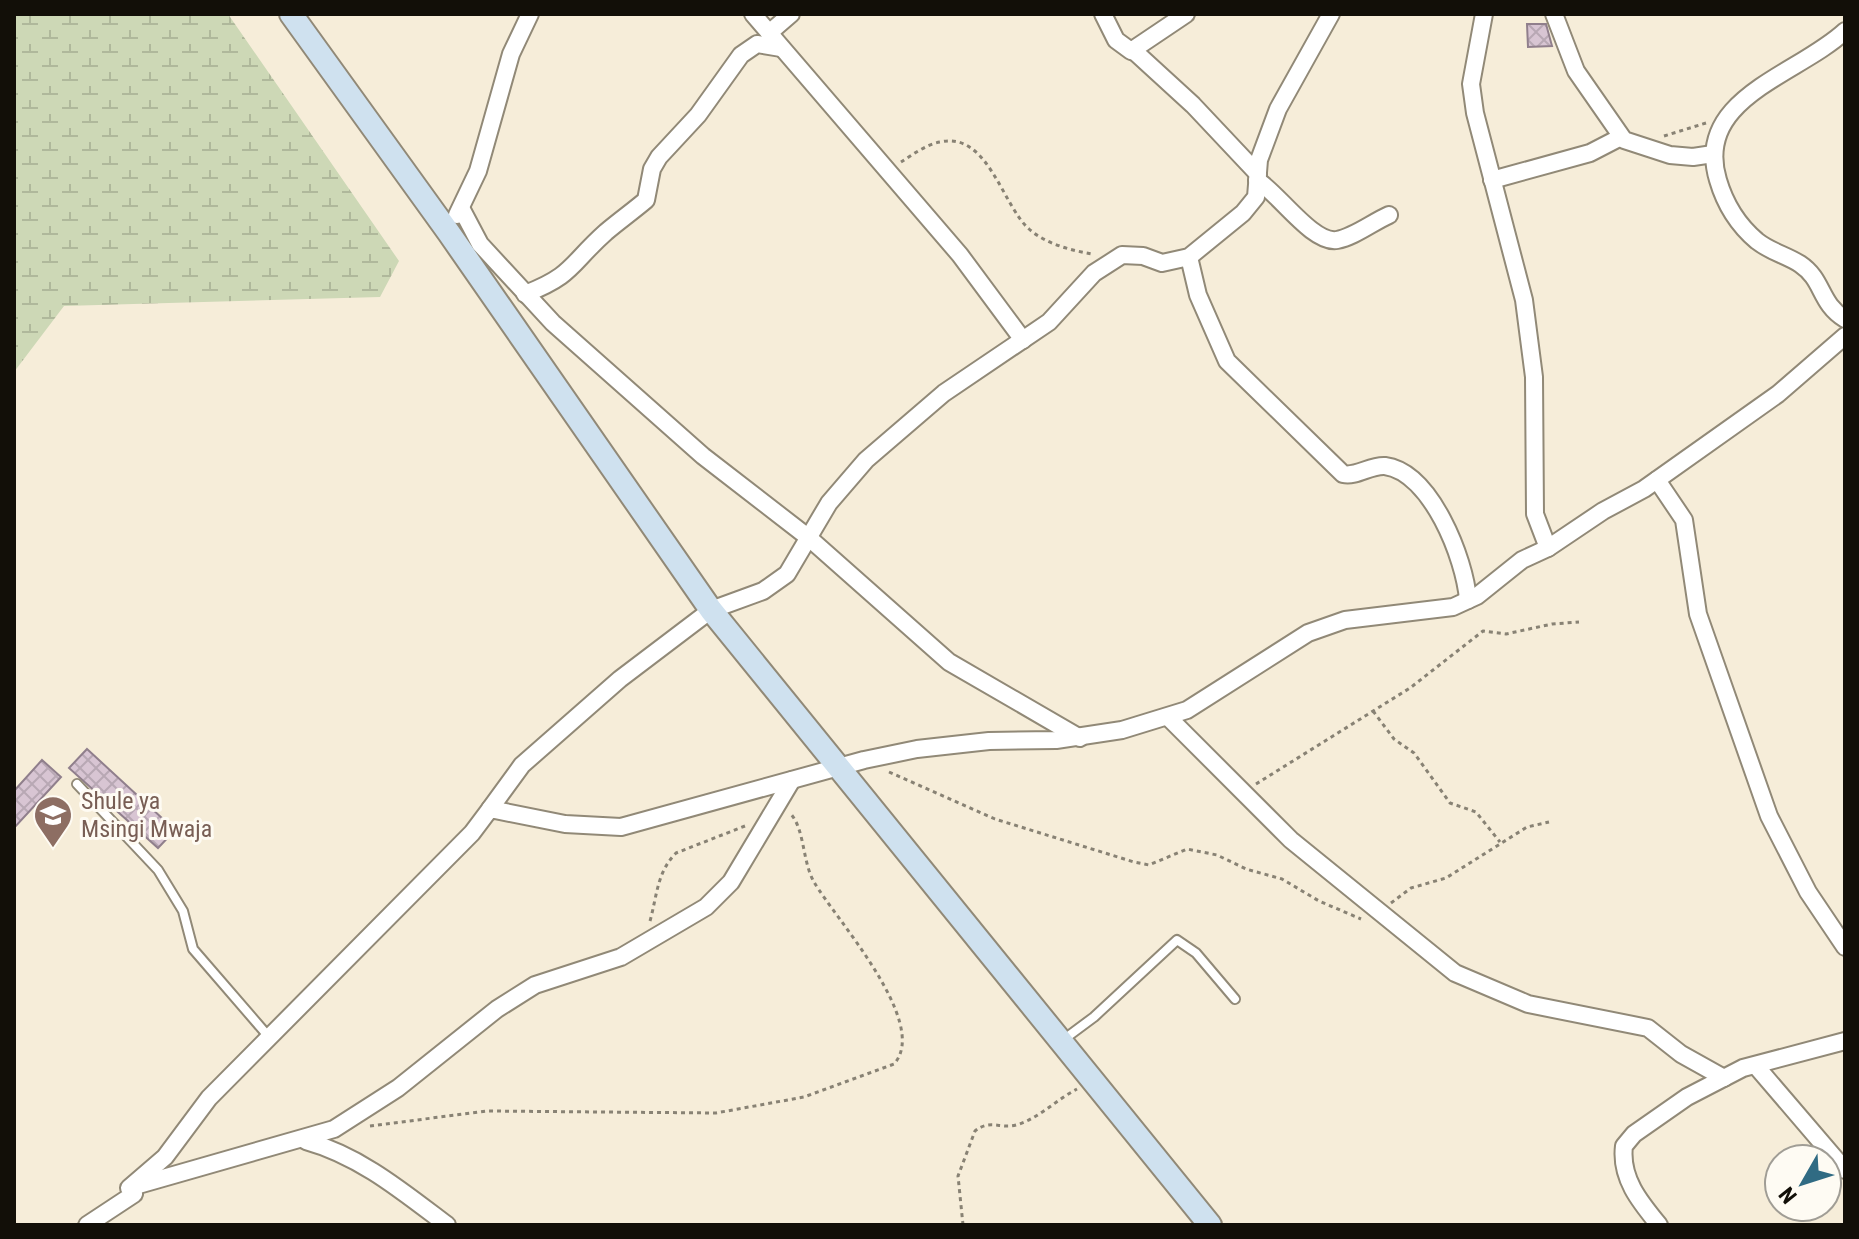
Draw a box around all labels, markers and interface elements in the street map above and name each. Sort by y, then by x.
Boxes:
place label: Shule ya Msingi Mwaja [81,787,212,843]
school or university icon: Shule ya Msingi Mwaja [32,794,74,849]
north arrow [1763,1143,1843,1223]
text: N [1774,1182,1802,1208]

